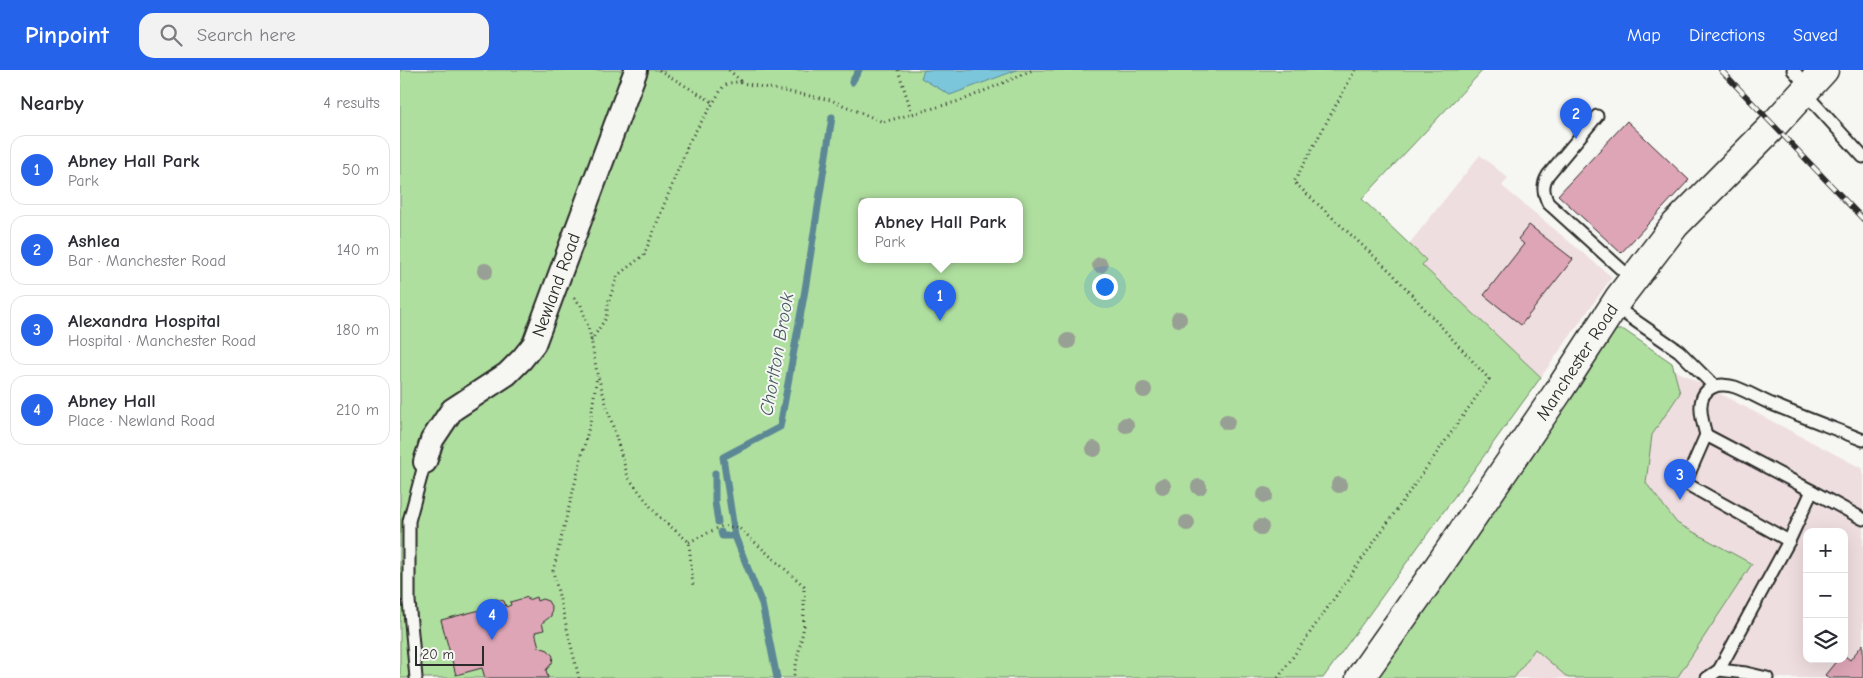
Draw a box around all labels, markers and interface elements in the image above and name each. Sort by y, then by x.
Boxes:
search box [139,13,489,58]
text: Pinpoint [25,21,109,49]
icon: search [157,21,185,49]
text: Search here [197,24,296,46]
text: Map [1627,25,1661,46]
text: Directions [1689,25,1765,46]
text: Saved [1793,25,1838,46]
text: Nearby [20,91,84,115]
text: 4 results [323,94,380,112]
pin: 2 [1560,98,1592,139]
text: Abney Hall Park [68,150,200,172]
text: 1 [34,161,40,179]
text: 50 m [342,161,379,179]
text: Park [68,172,99,190]
popup [858,198,1023,263]
text: Abney Hall Park [875,211,1006,233]
text: Ashlea [68,230,120,252]
street label: Newland Road [528,230,585,340]
text: Park [875,233,905,251]
text: 2 [33,241,41,259]
text: 140 m [337,241,379,259]
text: Bar · Manchester Road [68,252,226,270]
your location [1092,274,1118,300]
pin: 1 [924,280,956,321]
water label: Chorlton Brook [755,290,799,417]
street label: Manchester Road [1532,300,1623,425]
text: Alexandra Hospital [68,310,221,332]
text: 3 [33,321,41,339]
text: 180 m [336,321,379,339]
text: Hospital · Manchester Road [68,332,256,350]
text: Abney Hall [68,390,156,412]
text: 4 [33,401,41,419]
text: 210 m [336,401,379,419]
text: Place · Newland Road [68,412,215,430]
pin: 3 [1664,459,1696,500]
map controls [1803,528,1848,663]
button: + [1803,528,1848,573]
button: − [1803,573,1848,618]
pin: 4 [476,599,508,640]
button: layers [1803,618,1848,663]
scale bar [415,643,484,666]
text: 20 m [422,646,454,663]

